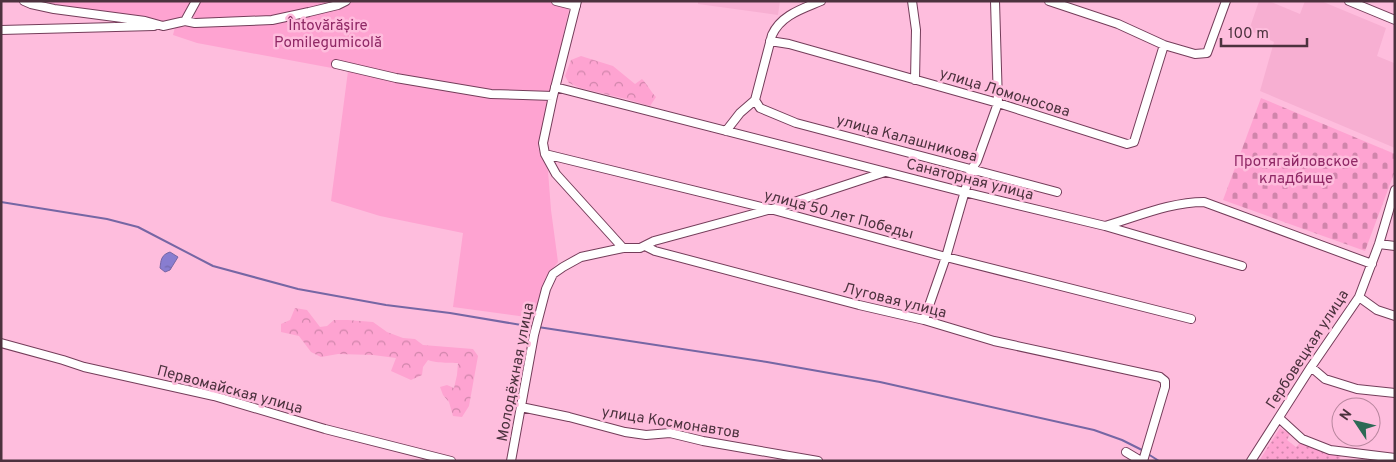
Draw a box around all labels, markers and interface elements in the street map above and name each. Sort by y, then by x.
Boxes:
scale bar [1221,15,1307,47]
park label: Întovărășire Pomilegumicolă [274,16,382,53]
text: 100 m [1228,25,1269,44]
street label: улица Ломоносова [937,65,1072,122]
street label: улица Калашникова [834,111,979,167]
park label: Протягайловское кладбище [1234,153,1358,189]
street label: Санаторная улица [904,155,1035,205]
street label: улица 50 лет Победы [762,186,915,245]
street label: Луговая улица [841,279,948,323]
street label: Гербовецкая улица [1263,287,1354,413]
street label: Молодёжная улица [494,301,539,443]
street label: Первомайская улица [155,362,305,419]
north arrow [1331,397,1381,447]
street label: улица Космонавтов [600,403,741,444]
text: N [1337,406,1356,424]

